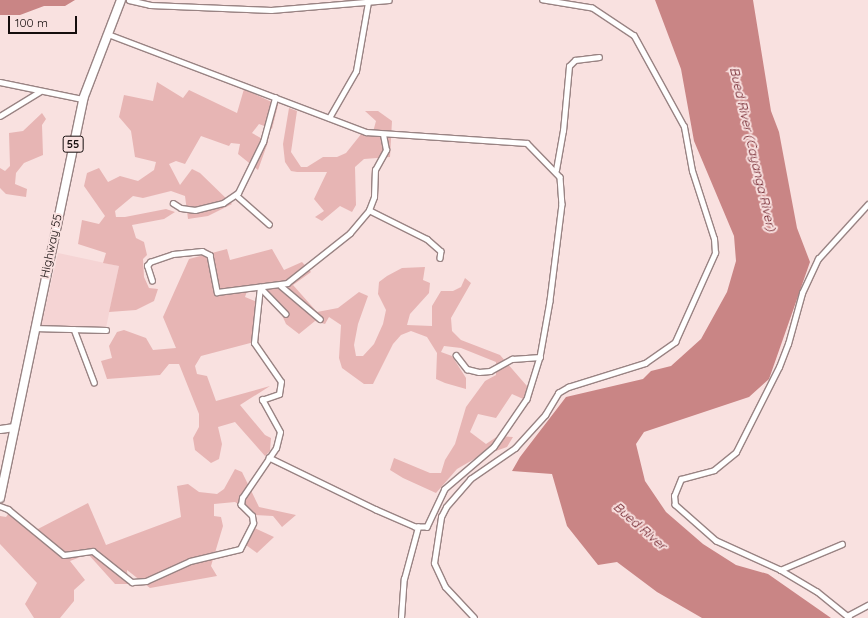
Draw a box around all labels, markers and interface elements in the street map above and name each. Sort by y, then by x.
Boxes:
scale bar [10,8,79,34]
text: 100 m [15,15,48,30]
water label: Bued River (Cayanga River) [727,65,779,233]
road number: 55 [62,135,84,153]
street label: Highway 55 [37,213,65,279]
water label: Bued River [610,499,670,553]

